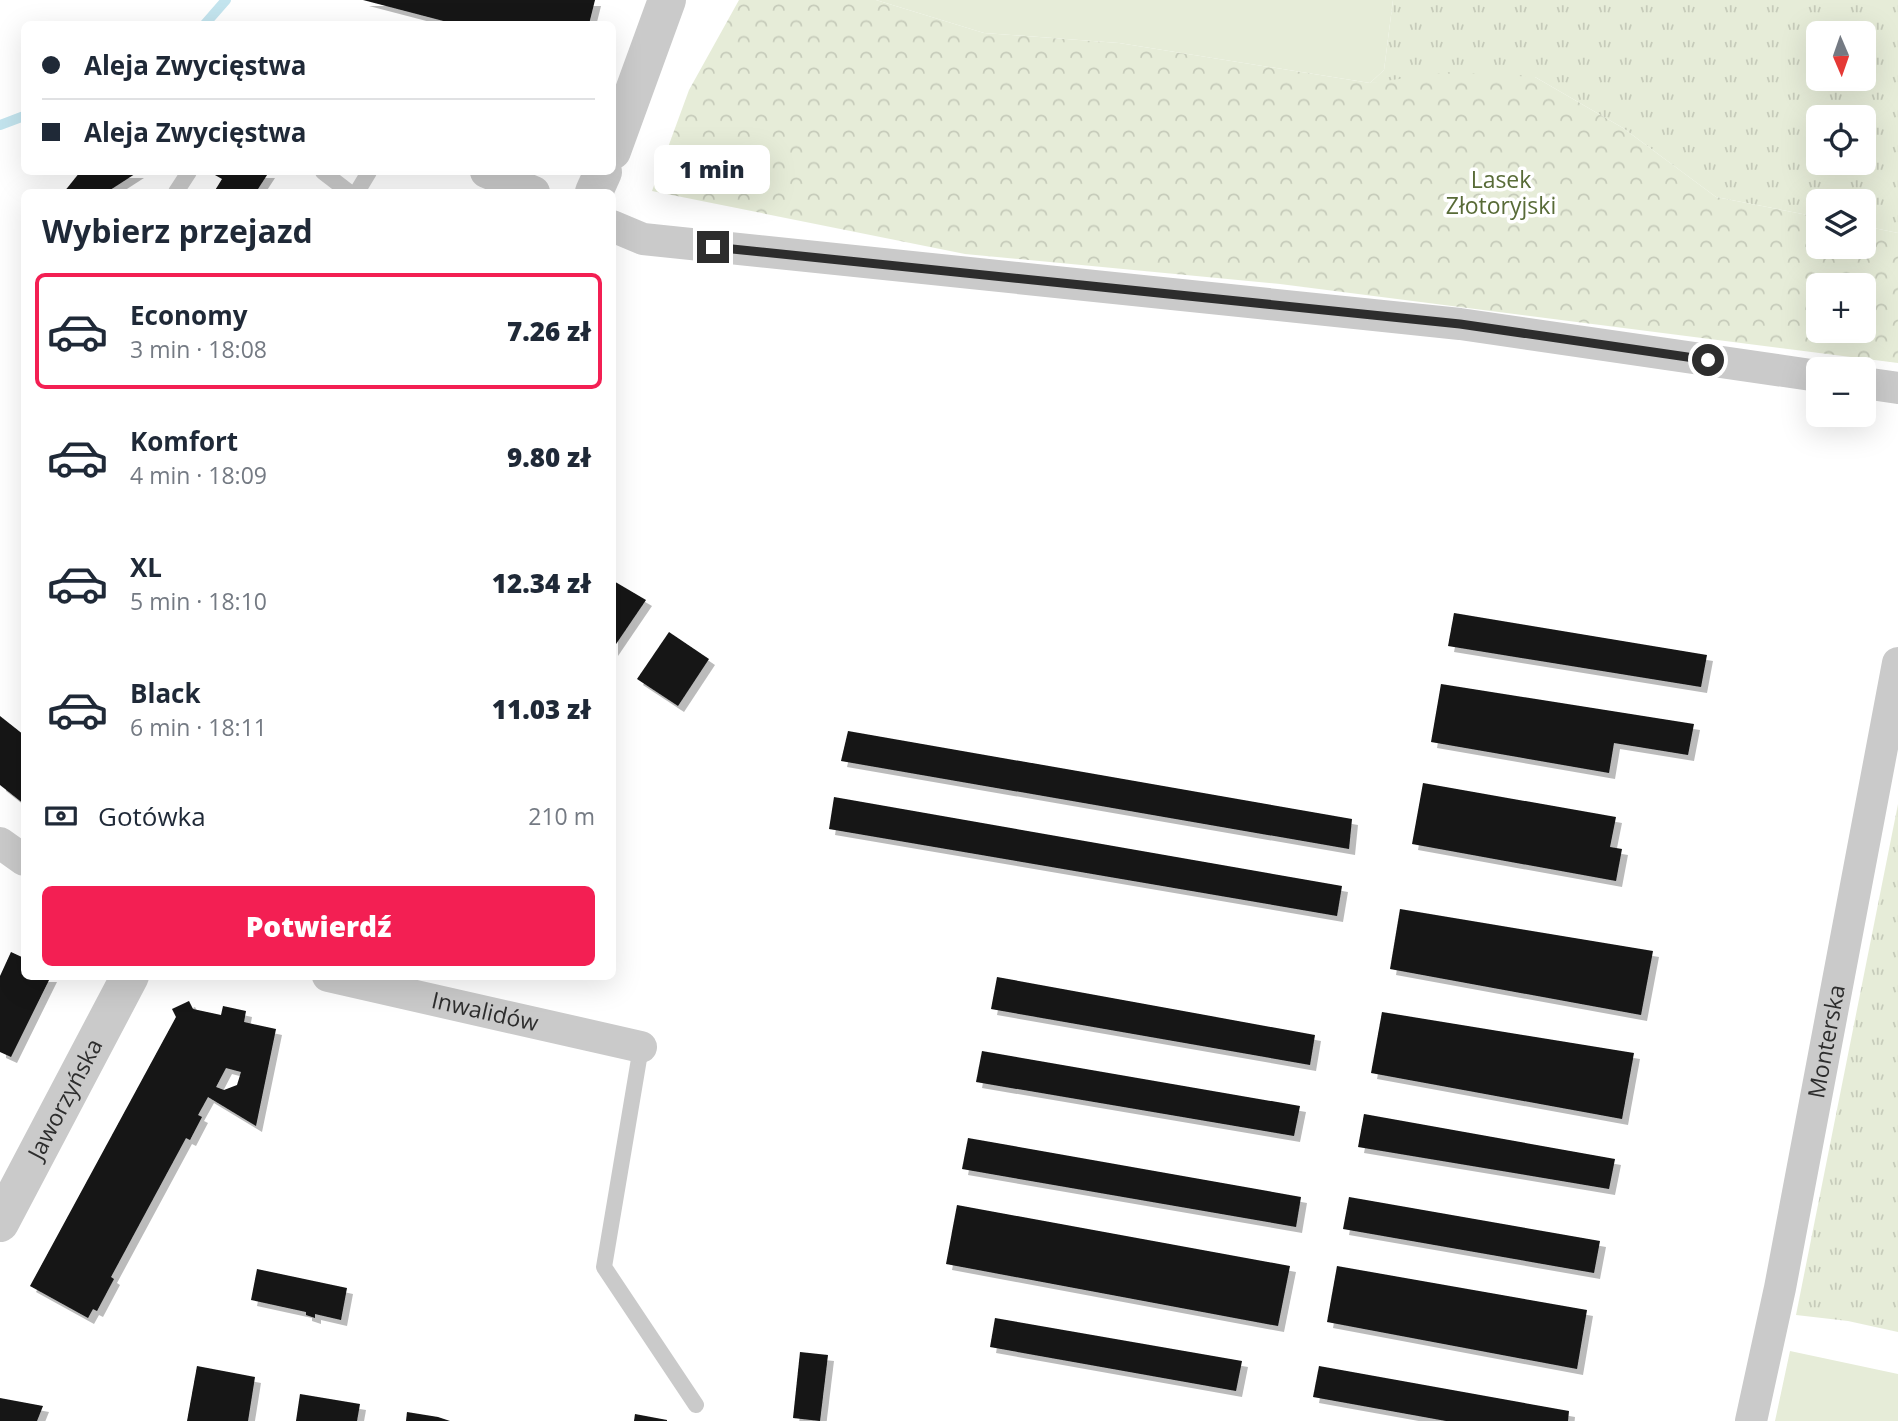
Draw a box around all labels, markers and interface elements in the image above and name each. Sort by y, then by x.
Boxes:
north arrow [1806,21,1876,91]
map controls [1806,21,1876,427]
text: Aleja Zwycięstwa [84,47,307,83]
button: locate [1806,105,1876,175]
text: Aleja Zwycięstwa [84,114,307,150]
callout: 1 min [655,146,771,194]
text: 1 min [679,153,745,185]
park label: Lasek Złotoryjski [1446,163,1556,221]
button: layers [1806,189,1876,259]
text: Wybierz przejazd [42,209,313,252]
route end [697,231,729,263]
button: + [1806,273,1876,343]
text: Economy [130,297,248,333]
icon: car [46,300,109,363]
text: 7.26 zł [507,313,591,349]
text: 3 min · 18:08 [130,333,267,365]
route start [1692,344,1724,376]
button: − [1806,357,1876,427]
text: Komfort [130,423,238,459]
icon: car [46,426,109,489]
text: 9.80 zł [507,439,591,475]
text: 4 min · 18:09 [130,459,267,491]
text: XL [130,549,162,585]
icon: car [46,552,109,615]
text: 12.34 zł [492,565,591,601]
text: 5 min · 18:10 [130,585,267,617]
text: Black [130,675,201,711]
icon: car [46,678,109,741]
text: 11.03 zł [492,691,591,727]
text: 6 min · 18:11 [130,711,267,743]
icon: cash [42,797,80,835]
text: Gotówka [98,798,206,834]
text: 210 m [528,800,595,832]
button: Potwierdź [42,886,595,966]
street label: Monterska [1799,982,1852,1101]
street label: Inwalidów [429,983,542,1038]
street label: Jaworzyńska [18,1033,109,1166]

